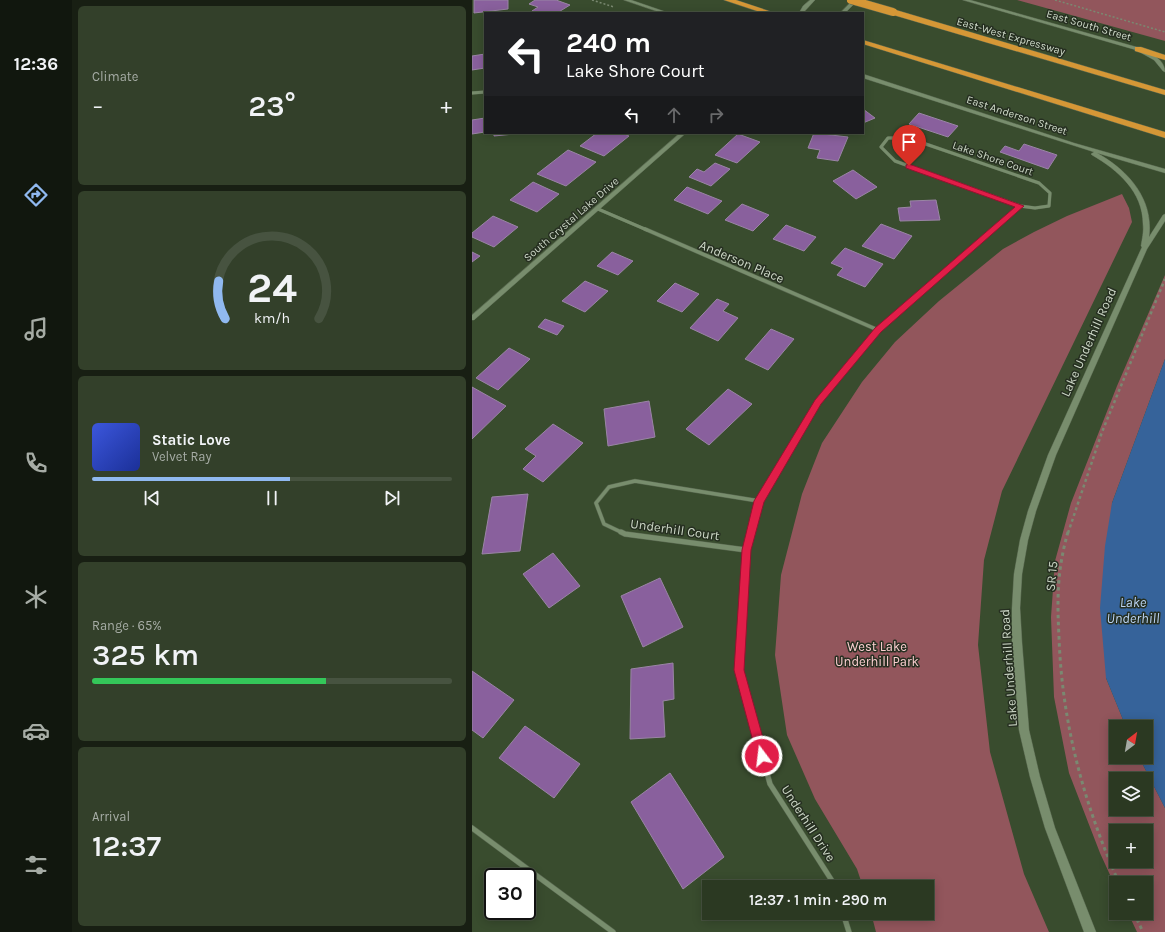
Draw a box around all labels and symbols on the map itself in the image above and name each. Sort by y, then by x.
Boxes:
street label: East South Street [1045,7,1133,44]
street label: East-West Expressway [955,15,1067,58]
street label: East Anderson Street [965,93,1069,138]
pin [892,125,926,166]
street label: Lake Shore Court [951,139,1035,178]
street label: South Crystal Lake Drive [521,174,622,264]
street label: Anderson Place [697,237,787,286]
street label: Lake Underhill Road [1058,285,1119,399]
street label: Underhill Court [629,516,721,543]
street label: SR 15 [1042,560,1061,592]
water label: Lake Underhill [1106,594,1160,627]
street label: Lake Underhill Road [997,609,1020,727]
park label: West Lake Underhill Park [835,639,919,669]
north arrow [1109,720,1153,764]
position arrow [741,735,783,777]
street label: Underhill Drive [778,782,839,864]
speed limit sign: 30 [484,868,536,920]

